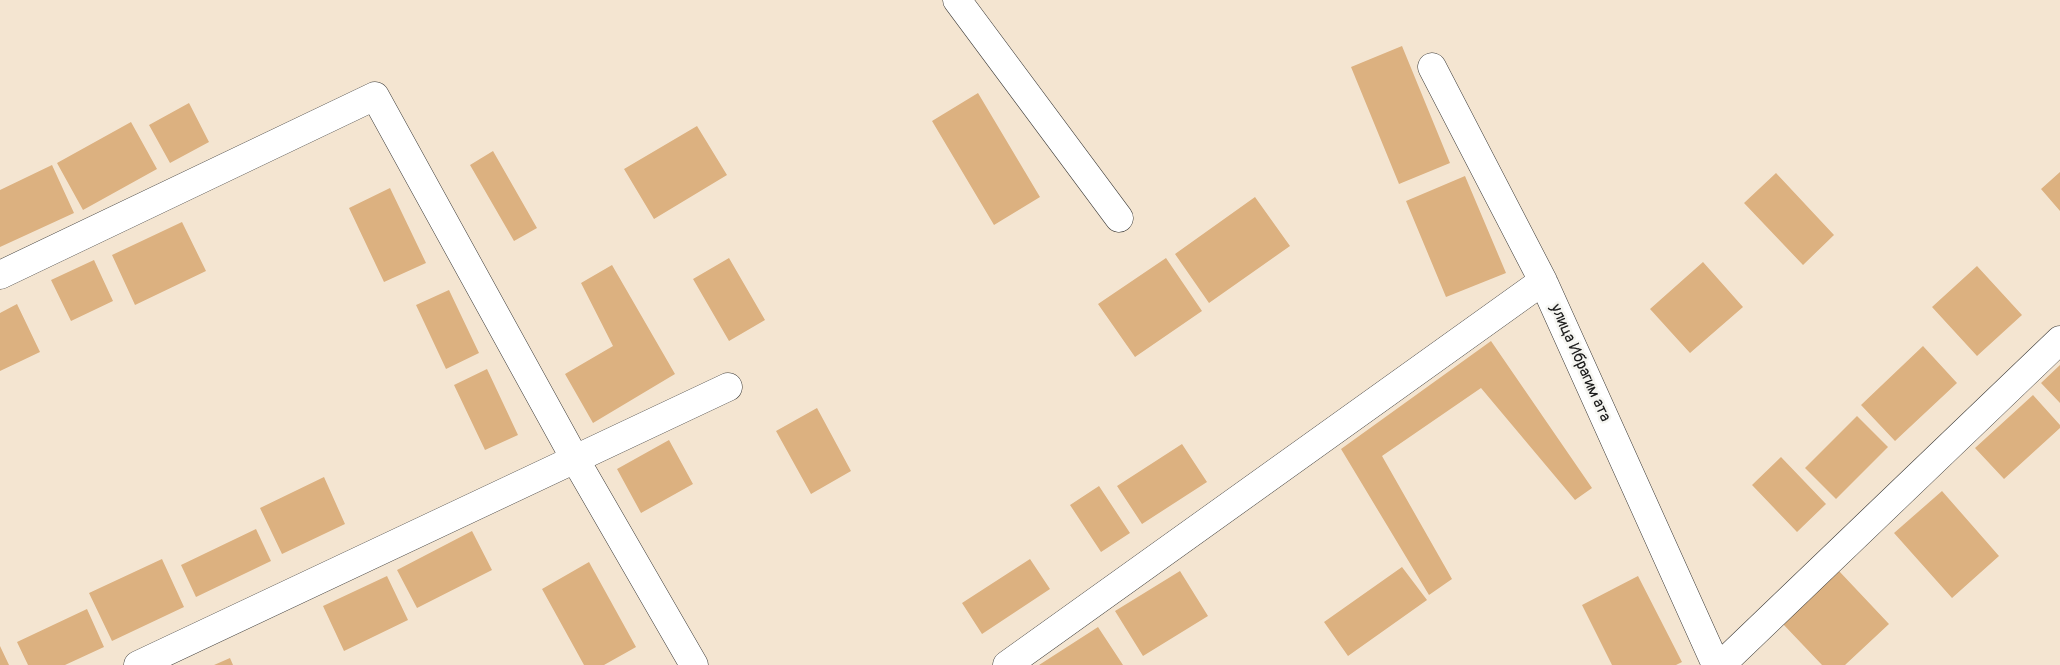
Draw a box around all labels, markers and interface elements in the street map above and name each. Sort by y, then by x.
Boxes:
street label: улица Ибрагим ата [1545,301,1615,425]

